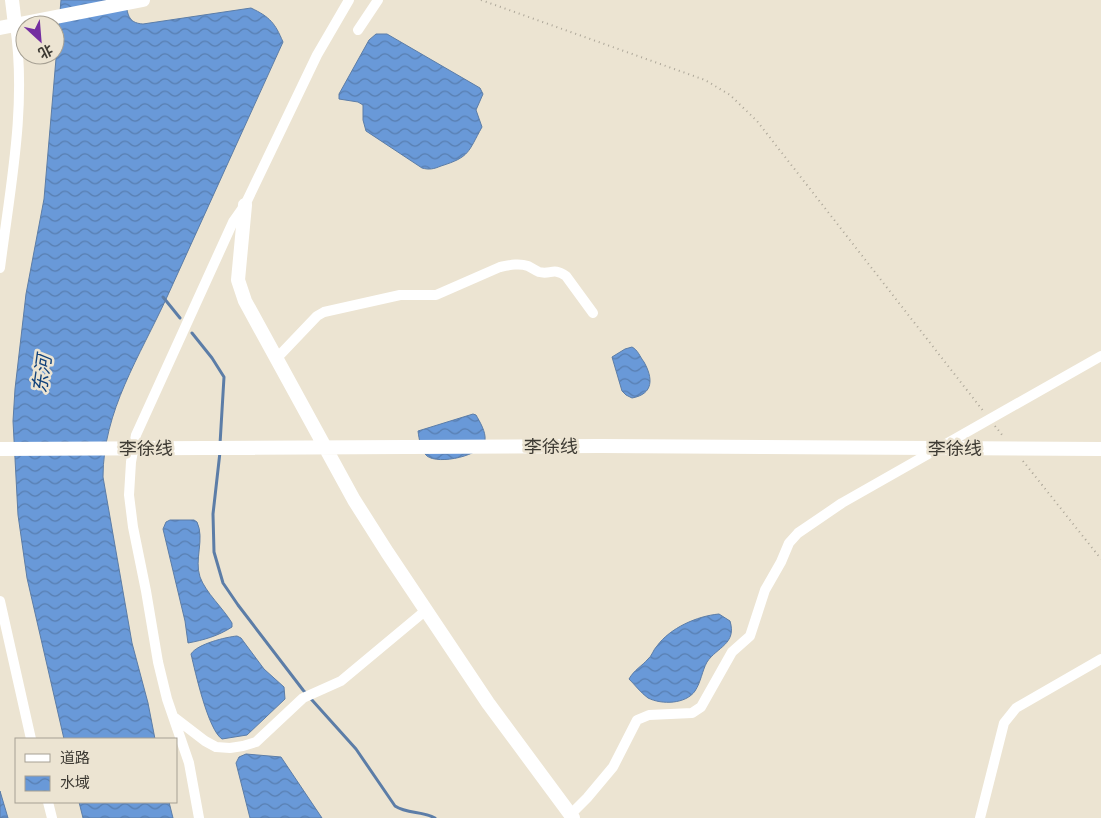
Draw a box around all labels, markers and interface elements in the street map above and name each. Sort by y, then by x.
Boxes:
north arrow [15,15,65,65]
text: 北 [35,40,57,65]
water label: 东河 [24,349,59,395]
street label: 李徐线 [524,433,578,460]
street label: 李徐线 [119,435,173,462]
street label: 李徐线 [928,435,982,462]
legend [15,738,178,803]
text: 道路 [60,746,90,769]
text: 水域 [60,771,90,794]

